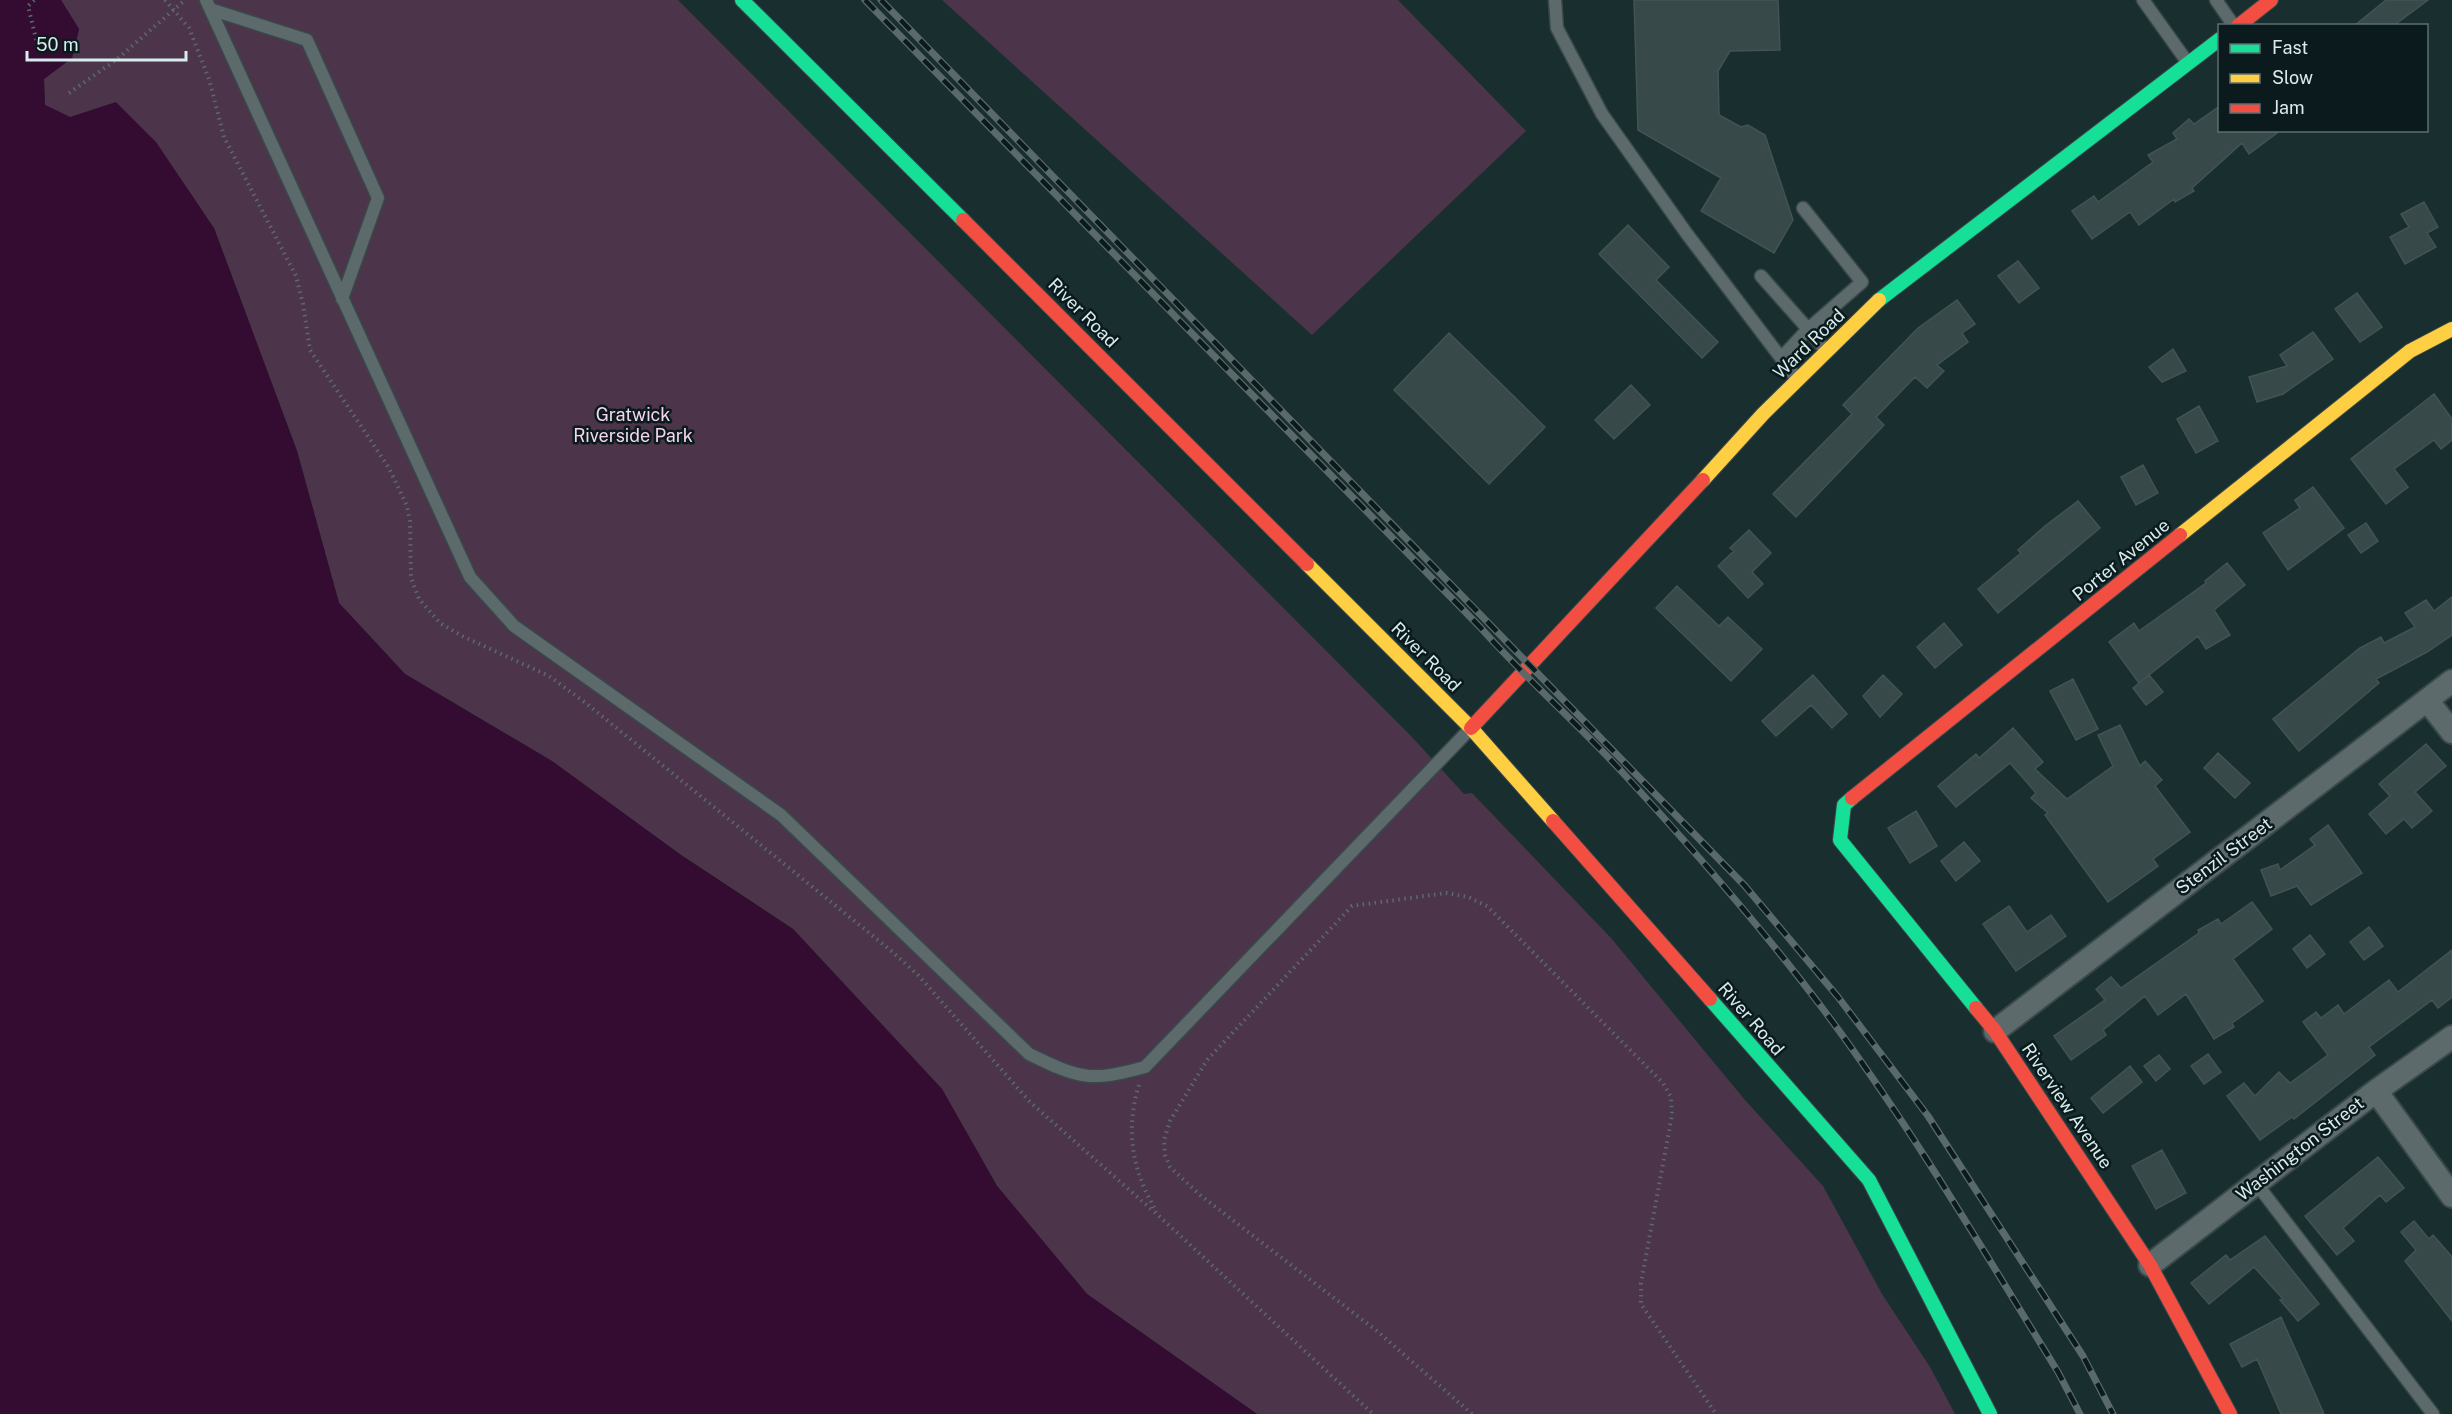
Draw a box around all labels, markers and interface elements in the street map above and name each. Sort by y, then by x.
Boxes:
scale bar [27,24,186,62]
legend [2218,24,2428,132]
text: 50 m [36,34,79,55]
text: Fast [2272,37,2308,58]
text: Slow [2272,67,2313,88]
text: Jam [2272,97,2305,118]
street label: River Road [1044,274,1122,352]
street label: Ward Road [1769,304,1849,383]
park label: Gratwick Riverside Park [573,404,693,446]
street label: Porter Avenue [2068,514,2173,605]
street label: River Road [1387,618,1465,696]
street label: Stenzil Street [2172,813,2276,898]
street label: River Road [1714,978,1789,1059]
street label: Riverview Avenue [2018,1039,2117,1172]
street label: Washington Street [2232,1092,2368,1205]

